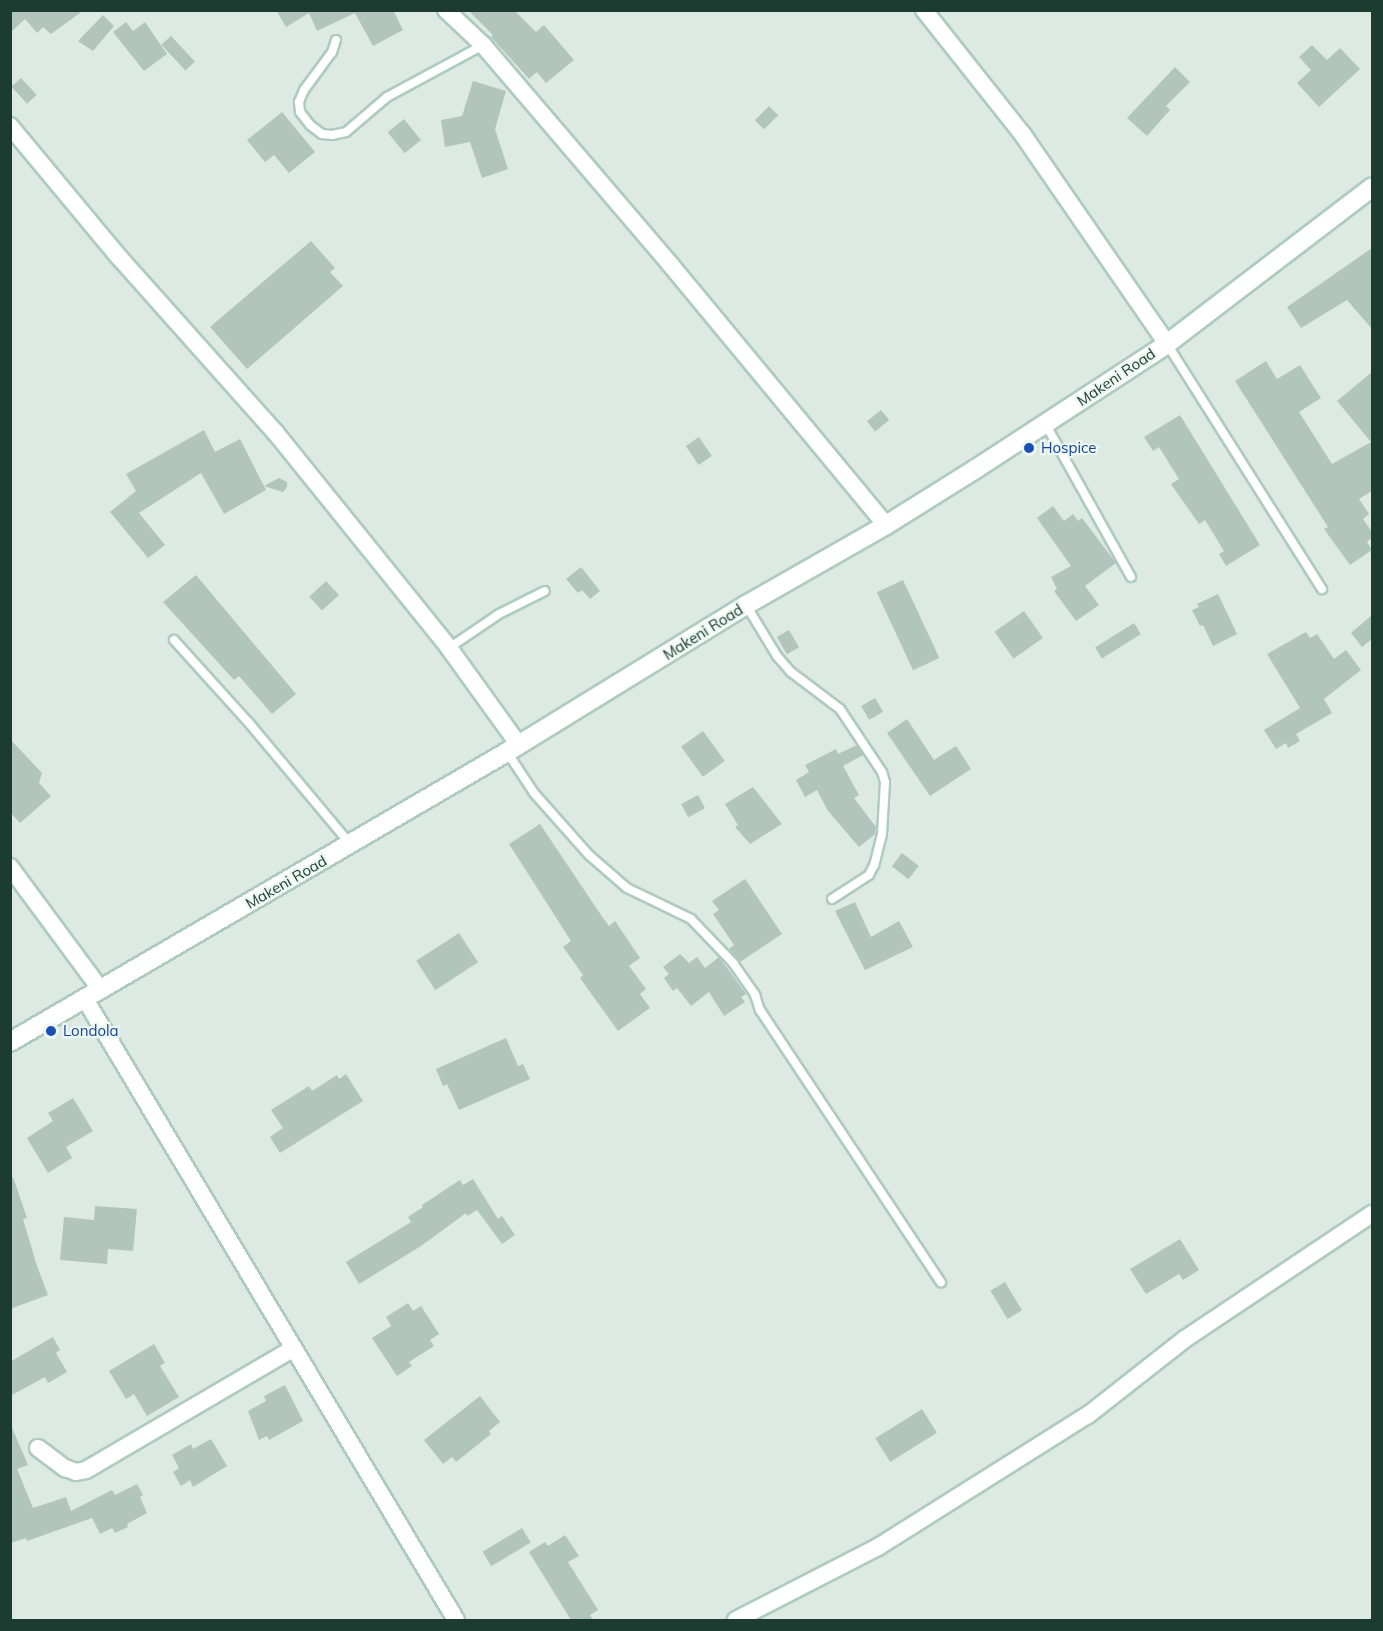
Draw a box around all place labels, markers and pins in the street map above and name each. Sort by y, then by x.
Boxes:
place label: Hospice [1041,439,1096,457]
marker: Hospice [1022,441,1036,455]
place label: Londola [63,1022,119,1040]
marker: Londola [44,1024,58,1038]

